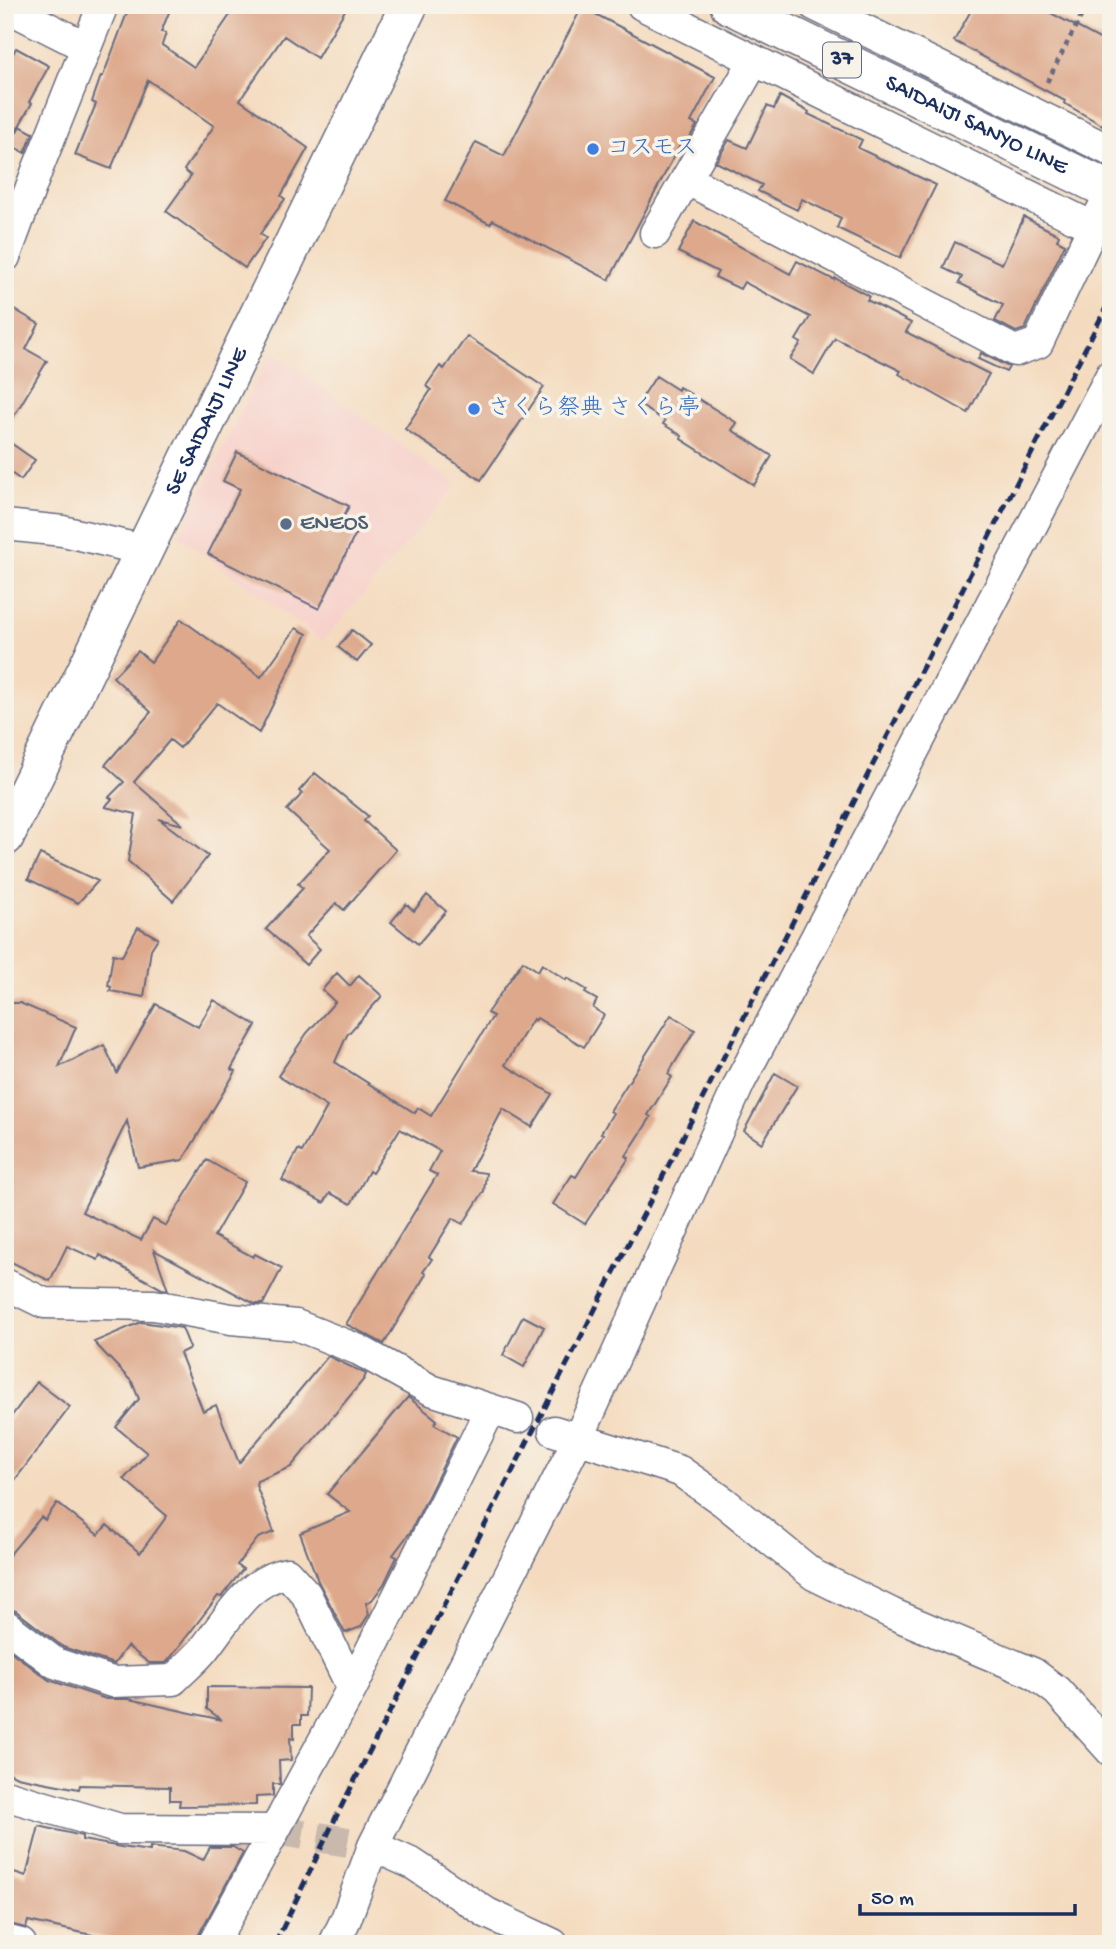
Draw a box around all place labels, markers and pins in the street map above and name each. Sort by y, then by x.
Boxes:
place label: コスモス [607,136,698,163]
marker: コスモス [585,141,601,157]
place label: さくら祭典 さくら亭 [488,395,700,423]
marker: さくら祭典 さくら亭 [466,401,482,417]
place label: ENEOS [300,511,369,538]
marker: ENEOS [278,516,294,532]

